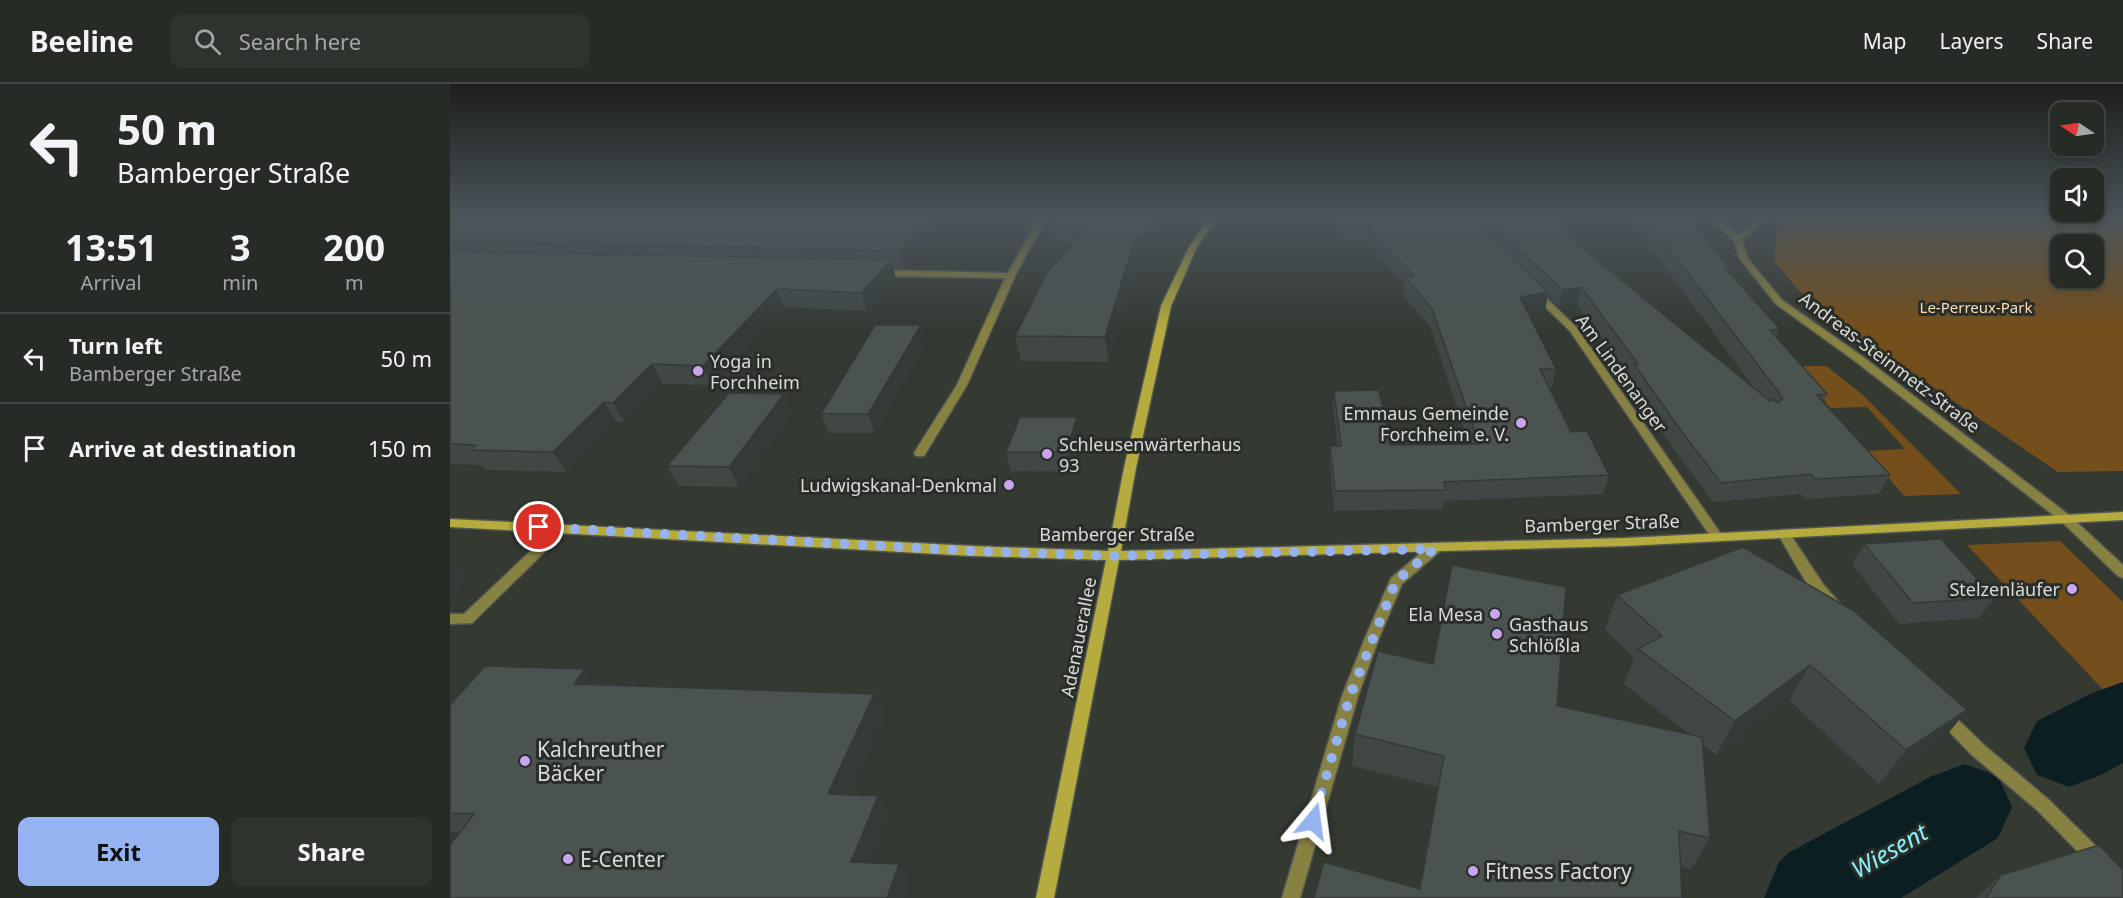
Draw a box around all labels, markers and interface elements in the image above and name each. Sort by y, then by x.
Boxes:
search box [170,14,590,68]
text: Beeline [30,22,134,60]
icon: search [191,25,224,58]
text: Search here [239,26,361,56]
text: Map [1863,27,1907,55]
text: Layers [1940,27,2004,55]
text: Share [2037,27,2093,55]
text: 50 m [117,100,217,157]
north arrow [2050,102,2104,156]
map controls [2050,102,2104,288]
icon: left [18,108,96,186]
text: Bamberger Straße [117,154,350,191]
button: sound [2050,168,2104,222]
text: 13:51 [65,223,157,272]
text: 3 [230,223,251,272]
text: 200 [323,223,385,272]
button: search [2050,234,2104,288]
text: Arrival [81,269,142,296]
text: min [222,269,258,296]
text: m [345,269,364,296]
street label: Andreas-Steinmetz-Straße [1795,286,1985,438]
park label: Le-Perreux-Park [1920,297,2032,317]
street label: Am Lindenanger [1571,309,1673,437]
text: Turn left [69,330,163,360]
icon: left [18,342,51,375]
text: 50 m [381,343,432,373]
place label: Yoga in Forchheim [710,349,800,394]
text: Bamberger Straße [69,360,242,387]
marker: Yoga in Forchheim [691,364,705,378]
place label: Emmaus Gemeinde Forchheim e. V. [1344,401,1509,446]
marker: Emmaus Gemeinde Forchheim e. V. [1514,416,1528,430]
icon: arrive [18,432,51,465]
place label: Schleusenwärterhaus 93 [1059,432,1241,477]
text: Arrive at destination [69,433,296,463]
text: 150 m [368,433,432,463]
marker: Schleusenwärterhaus 93 [1040,447,1054,461]
place label: Ludwigskanal-Denkmal [800,473,997,497]
marker: Ludwigskanal-Denkmal [1002,478,1016,492]
pin [513,501,564,552]
street label: Bamberger Straße [1524,508,1680,538]
icon: arrive [522,510,555,543]
street label: Bamberger Straße [1039,522,1195,546]
street label: Adenauerallee [1055,575,1101,699]
place label: Stelzenläufer [1949,577,2061,601]
marker: Stelzenläufer [2065,582,2079,596]
place label: Ela Mesa [1408,602,1483,626]
marker: Ela Mesa [1488,607,1502,621]
place label: Gasthaus Schlößla [1509,612,1588,657]
marker: Gasthaus Schlößla [1490,627,1504,641]
place label: Kalchreuther Bäcker [537,735,665,787]
marker: Kalchreuther Bäcker [518,754,532,768]
position arrow [1281,789,1345,853]
water label: Wiesent [1845,814,1934,885]
button: Exit [18,817,219,886]
button: Share [231,817,432,886]
place label: E-Center [580,845,665,873]
marker: E-Center [561,852,575,866]
place label: Fitness Factory [1485,857,1632,885]
marker: Fitness Factory [1466,864,1480,878]

